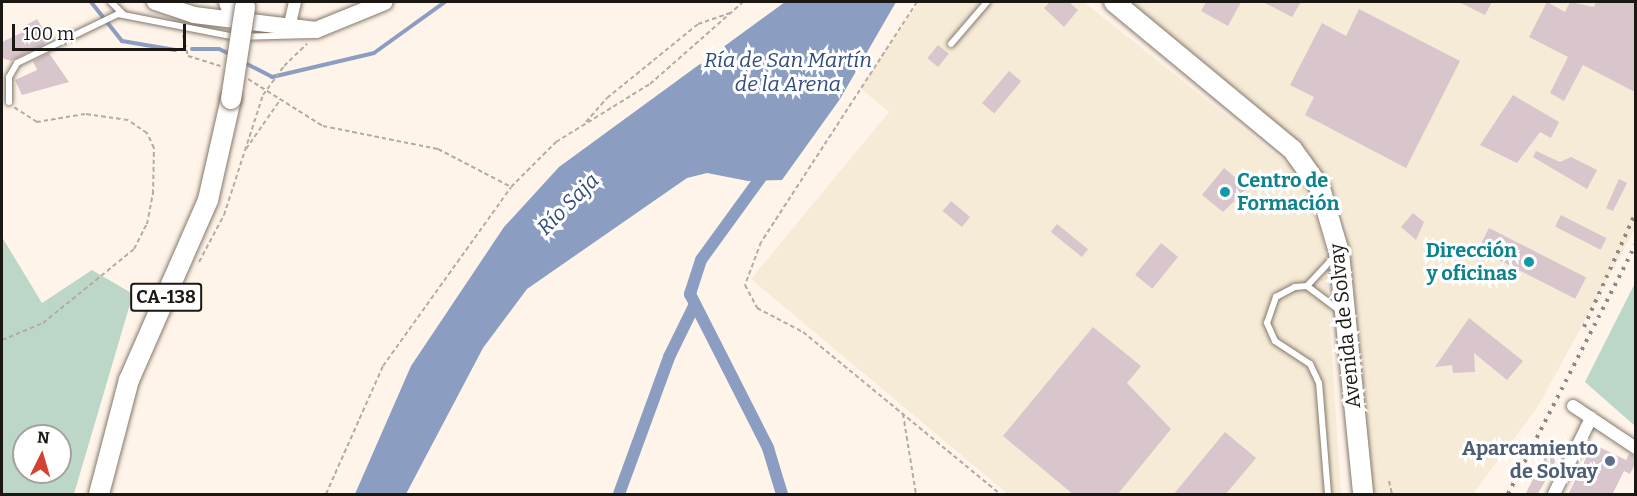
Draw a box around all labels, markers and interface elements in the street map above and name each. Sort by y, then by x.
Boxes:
scale bar [15,12,189,50]
text: 100 m [23,23,74,45]
water label: Ría de San Martín de la Arena [704,47,872,97]
water label: Río Saja [532,168,604,240]
place label: Centro de Formación [1237,168,1339,215]
marker: Centro de Formación [1218,185,1232,199]
place label: Dirección y oficinas [1426,238,1517,285]
street label: Avenida de Solvay [1324,242,1366,410]
marker: Dirección y oficinas [1522,255,1536,269]
road number: CA-138 [130,282,202,312]
north arrow [12,424,72,484]
text: N [36,428,50,448]
place label: Aparcamiento de Solvay [1462,437,1598,484]
marker: Aparcamiento de Solvay [1603,454,1617,468]

